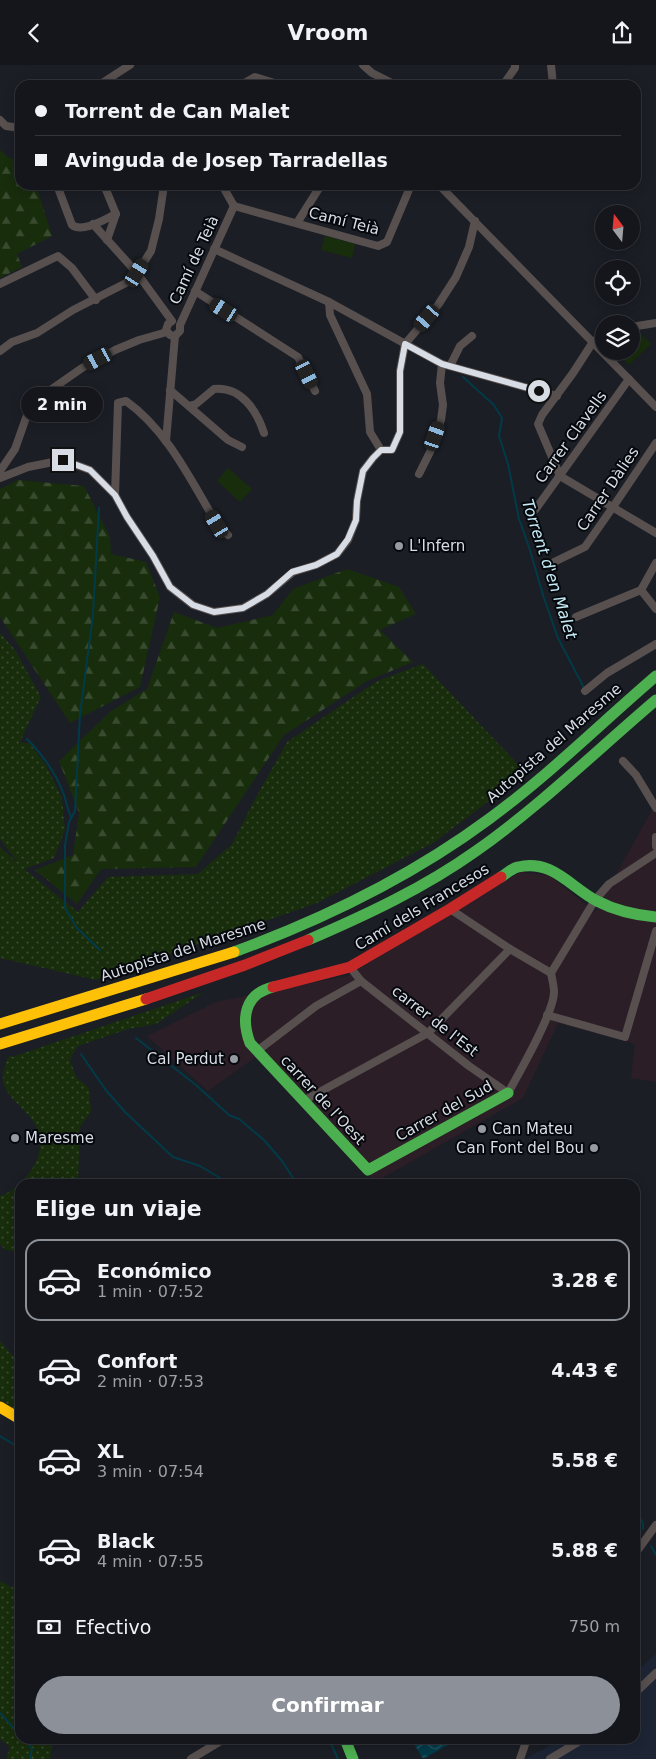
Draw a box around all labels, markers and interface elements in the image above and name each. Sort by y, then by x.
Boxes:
icon: back [20,19,48,47]
icon: share [608,19,636,47]
text: Vroom [287,20,369,45]
text: Torrent de Can Malet [65,100,290,122]
text: Avinguda de Josep Tarradellas [65,149,388,171]
street label: Camí Teià [307,204,381,238]
north arrow [595,205,640,250]
map controls [595,205,640,360]
street label: Camí de Teià [166,213,222,307]
car [122,256,151,290]
button: locate [595,260,640,305]
car [207,296,240,324]
car [411,302,442,334]
button: layers [595,315,640,360]
car [81,345,114,373]
car [293,357,320,391]
route start [528,380,550,402]
callout: 2 min [22,387,104,423]
street label: Carrer Clavells [531,387,611,487]
text: 2 min [37,395,87,414]
car [423,419,446,453]
street label: Carrer Dàlies [573,443,643,535]
route end [52,449,74,471]
water label: Torrent d'en Malet [518,497,581,642]
car [202,507,231,541]
place label: L'Infern [409,537,465,555]
marker: L'Infern [393,540,405,552]
street label: Autopista del Maresme [483,680,625,806]
street label: Camí dels Francesos [352,860,493,954]
street label: Autopista del Maresme [98,915,268,985]
street label: carrer de l'Est [388,982,482,1060]
place label: Cal Perdut [147,1050,224,1068]
street label: carrer de l'Oest [277,1051,369,1149]
marker: Cal Perdut [228,1053,240,1065]
street label: Carrer del Sud [392,1077,496,1145]
place label: Can Mateu [492,1120,573,1138]
marker: Can Mateu [476,1123,488,1135]
place label: Maresme [25,1129,94,1147]
marker: Maresme [9,1132,21,1144]
place label: Can Font del Bou [456,1139,584,1157]
marker: Can Font del Bou [588,1142,600,1154]
text: Elige un viaje [35,1196,202,1221]
icon: car [37,1258,82,1303]
text: Económico [97,1260,212,1282]
text: 3.28 € [551,1269,618,1291]
text: 1 min · 07:52 [97,1282,204,1301]
icon: car [37,1348,82,1393]
text: Confort [97,1350,177,1372]
text: 4.43 € [551,1359,618,1381]
text: 2 min · 07:53 [97,1372,204,1391]
icon: car [37,1438,82,1483]
text: XL [97,1440,124,1462]
text: 5.58 € [551,1449,618,1471]
text: 3 min · 07:54 [97,1462,204,1481]
icon: car [37,1528,82,1573]
text: Black [97,1530,155,1552]
text: 5.88 € [551,1539,618,1561]
text: 4 min · 07:55 [97,1552,204,1571]
icon: cash [35,1613,63,1641]
text: Efectivo [75,1616,151,1638]
text: 750 m [569,1617,620,1636]
button: Confirmar [35,1676,620,1734]

